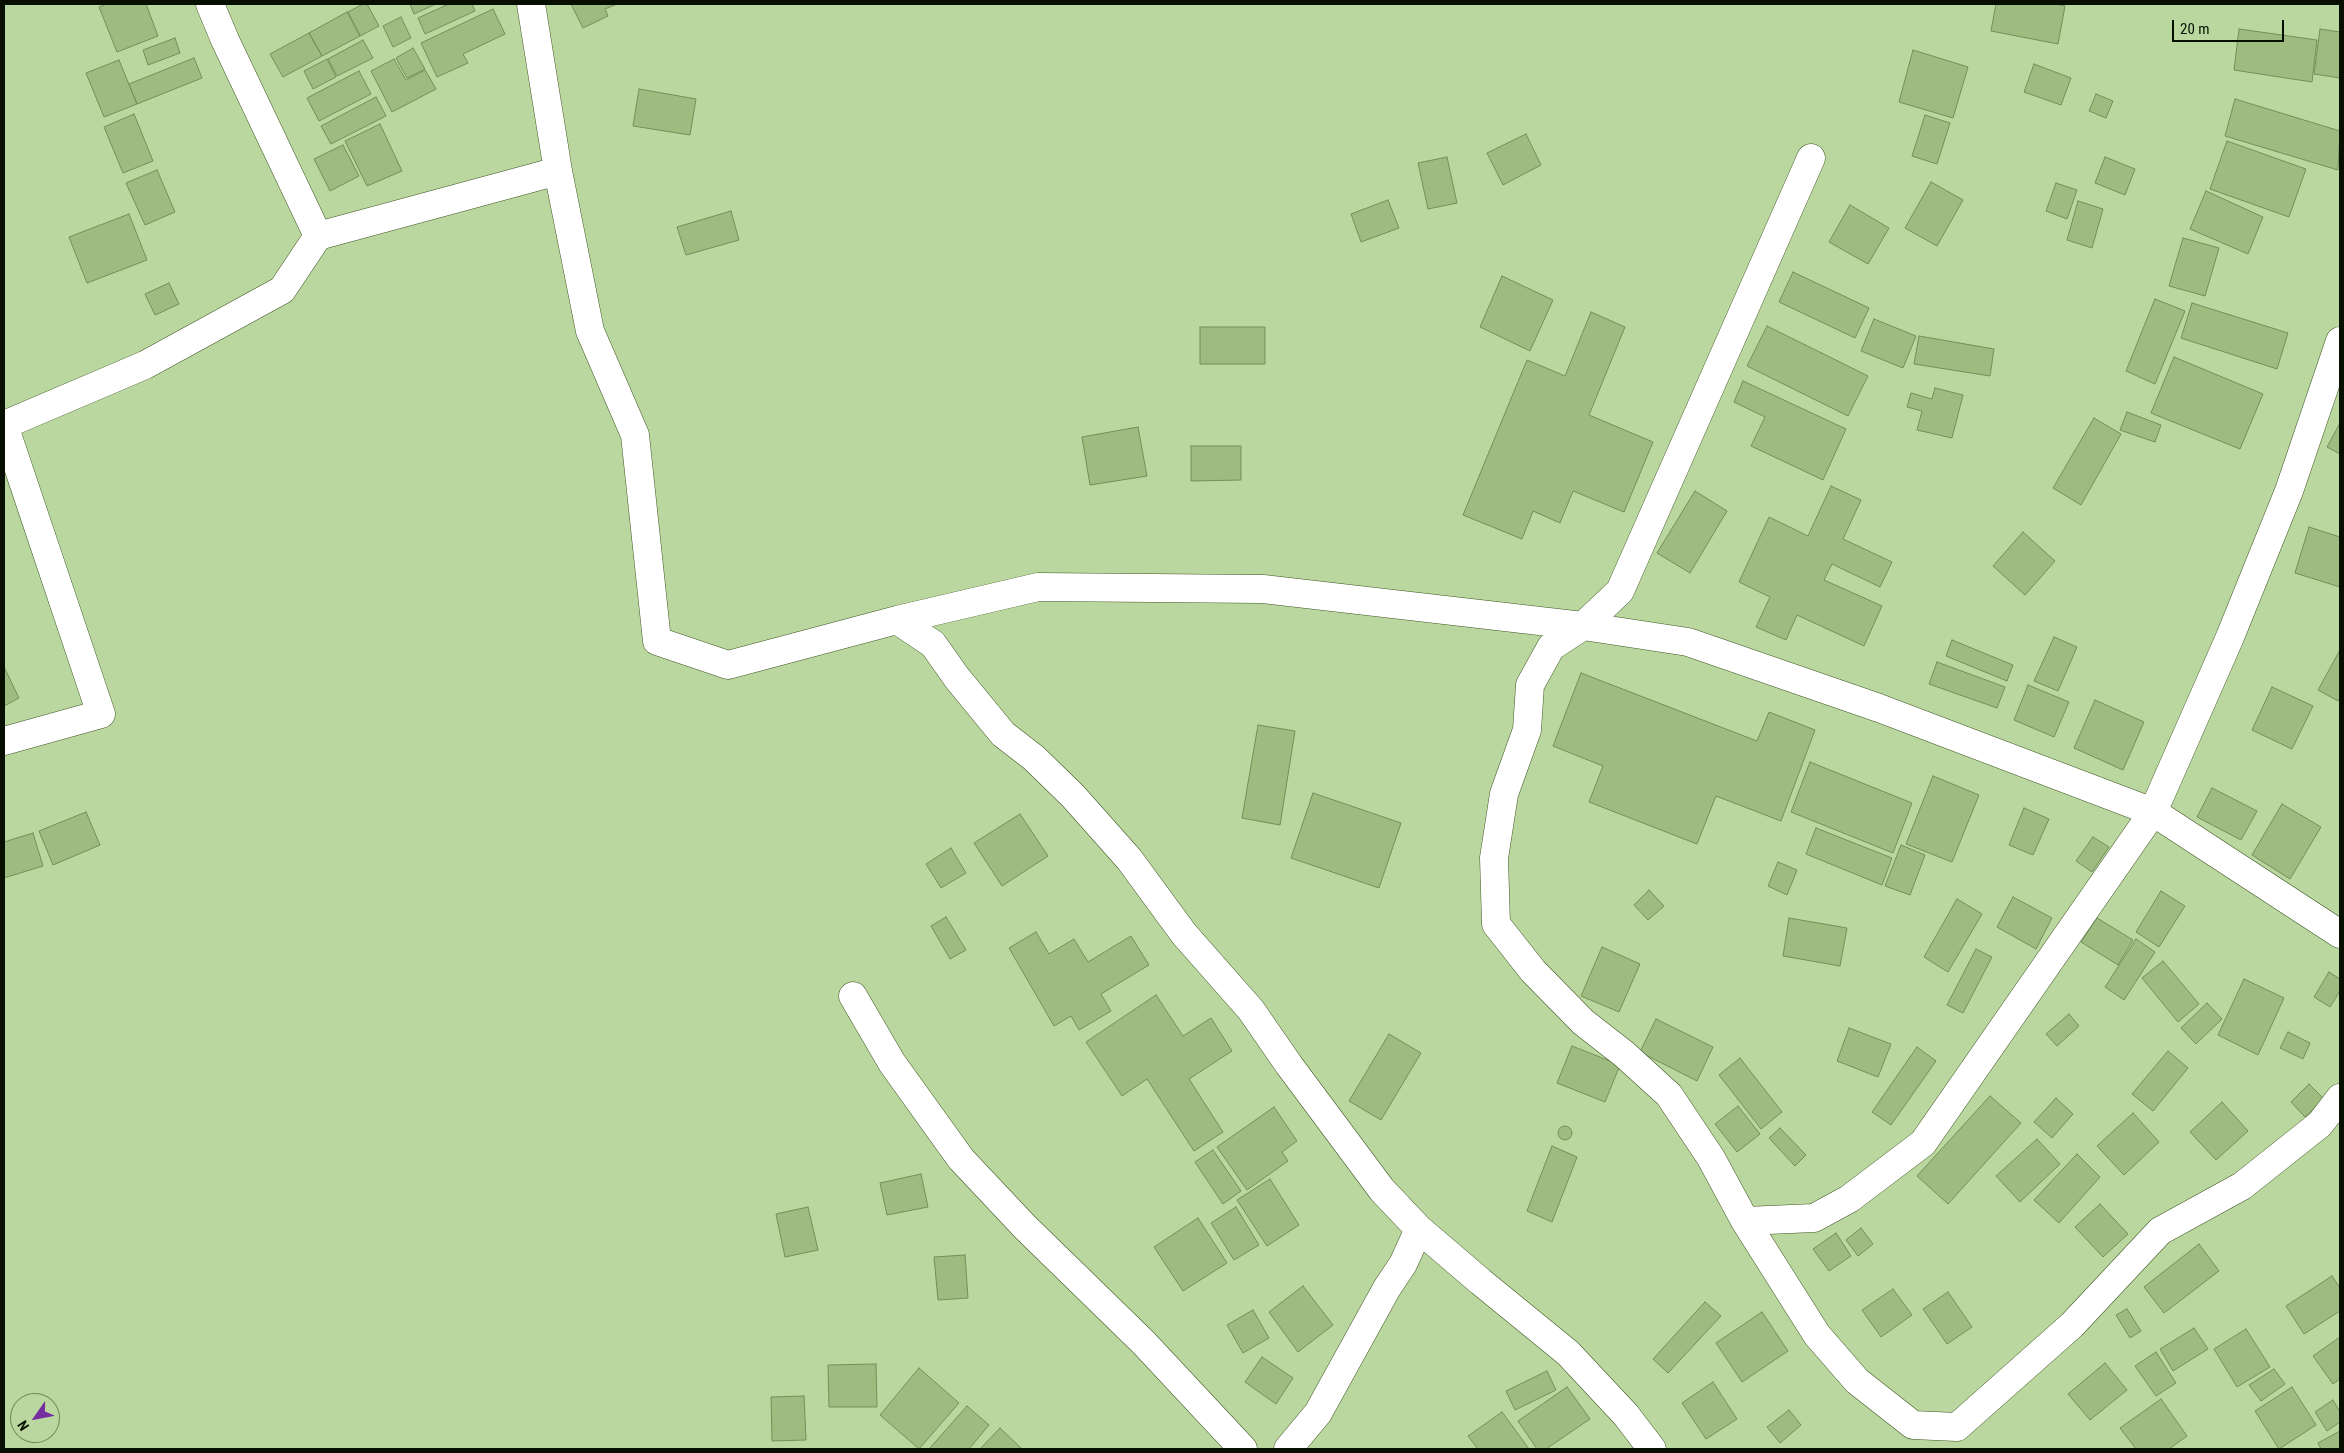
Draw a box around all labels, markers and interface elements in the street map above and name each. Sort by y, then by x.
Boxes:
scale bar [2174,10,2286,42]
text: 20 m [2180,20,2210,38]
north arrow [10,1393,60,1443]
text: N [14,1418,32,1434]

